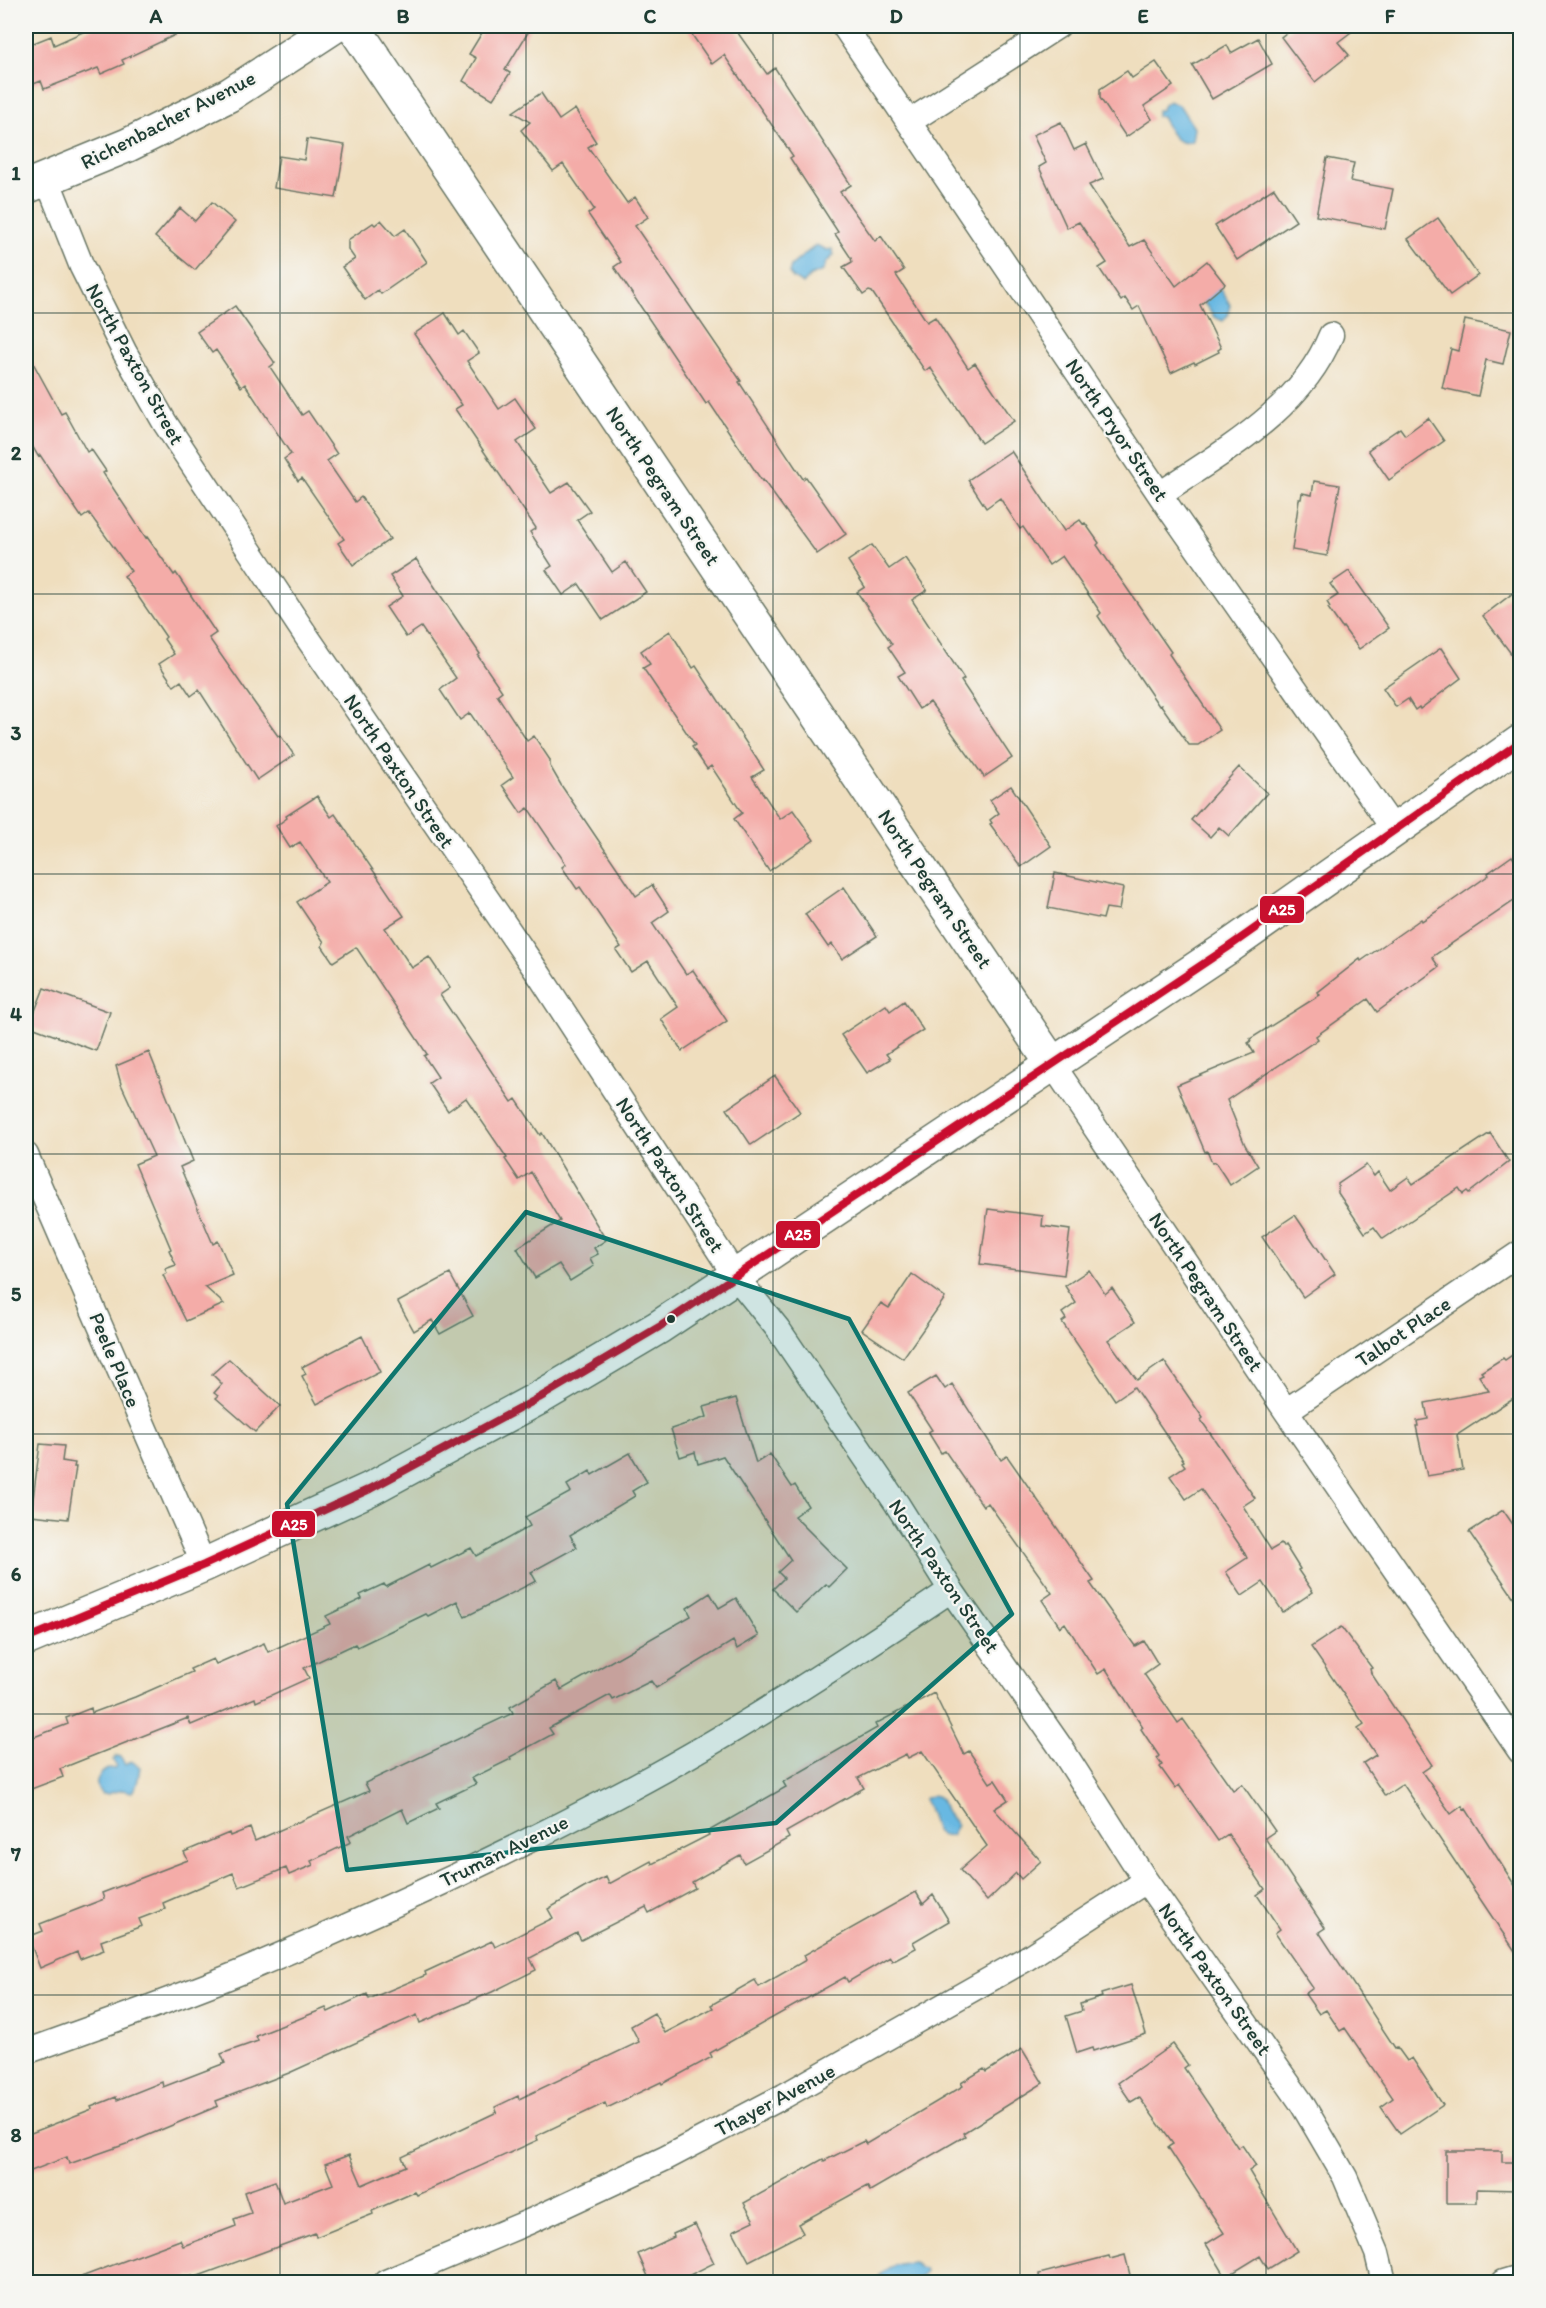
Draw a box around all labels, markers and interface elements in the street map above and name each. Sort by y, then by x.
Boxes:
text: A [149,4,163,28]
text: B [397,4,410,28]
text: C [644,4,657,28]
text: D [889,4,903,28]
text: E [1137,4,1149,28]
text: F [1385,4,1396,28]
street label: Richenbacher Avenue [76,65,259,174]
text: 1 [11,161,21,185]
street label: North Paxton Street [81,279,190,449]
street label: North Pryor Street [1060,354,1174,506]
street label: North Pegram Street [601,401,726,570]
text: 2 [11,441,22,465]
street label: North Paxton Street [339,689,460,853]
text: 3 [11,721,22,745]
street label: North Pegram Street [873,804,998,973]
line badge: A25 [1259,895,1305,924]
text: A25 [1267,900,1296,919]
text: 4 [10,1002,22,1026]
street label: North Paxton Street [611,1092,730,1257]
street label: North Pegram Street [1144,1207,1269,1376]
line badge: A25 [775,1220,821,1249]
text: A25 [783,1225,812,1244]
text: 5 [11,1282,22,1306]
street label: Talbot Place [1350,1291,1455,1372]
street label: Peele Place [84,1309,147,1411]
unlabelled marker [665,1313,677,1325]
street label: North Paxton Street [884,1494,1005,1658]
line badge: A25 [271,1510,316,1538]
text: A25 [279,1515,308,1534]
text: 6 [11,1562,22,1586]
street label: Truman Avenue [435,1809,572,1892]
text: 7 [10,1842,21,1866]
street label: North Paxton Street [1153,1898,1277,2060]
street label: Thayer Avenue [710,2057,839,2142]
text: 8 [11,2123,22,2147]

